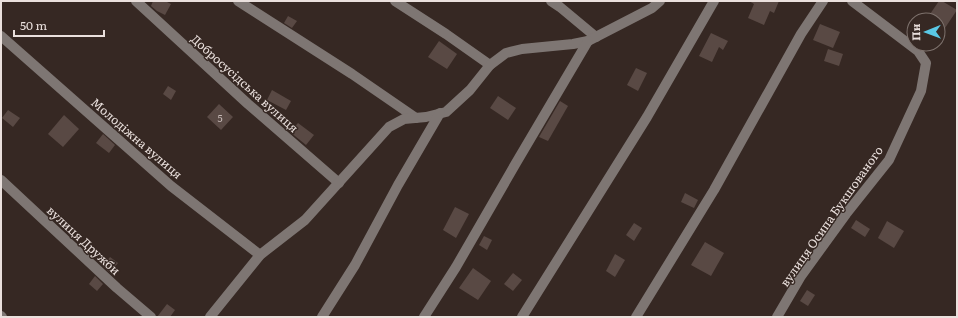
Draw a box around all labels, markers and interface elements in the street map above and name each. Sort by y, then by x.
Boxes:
scale bar [14,12,104,38]
north arrow [906,12,946,52]
text: 50 m [20,16,47,34]
text: Пн [907,23,923,41]
street label: Добросусідська вулиця [187,30,303,136]
street label: Молодіжна вулиця [87,93,187,183]
house number: 5 [217,110,223,125]
street label: вулиця Осипа Букшованого [775,142,887,290]
street label: вулиця Дружби [43,201,125,279]

